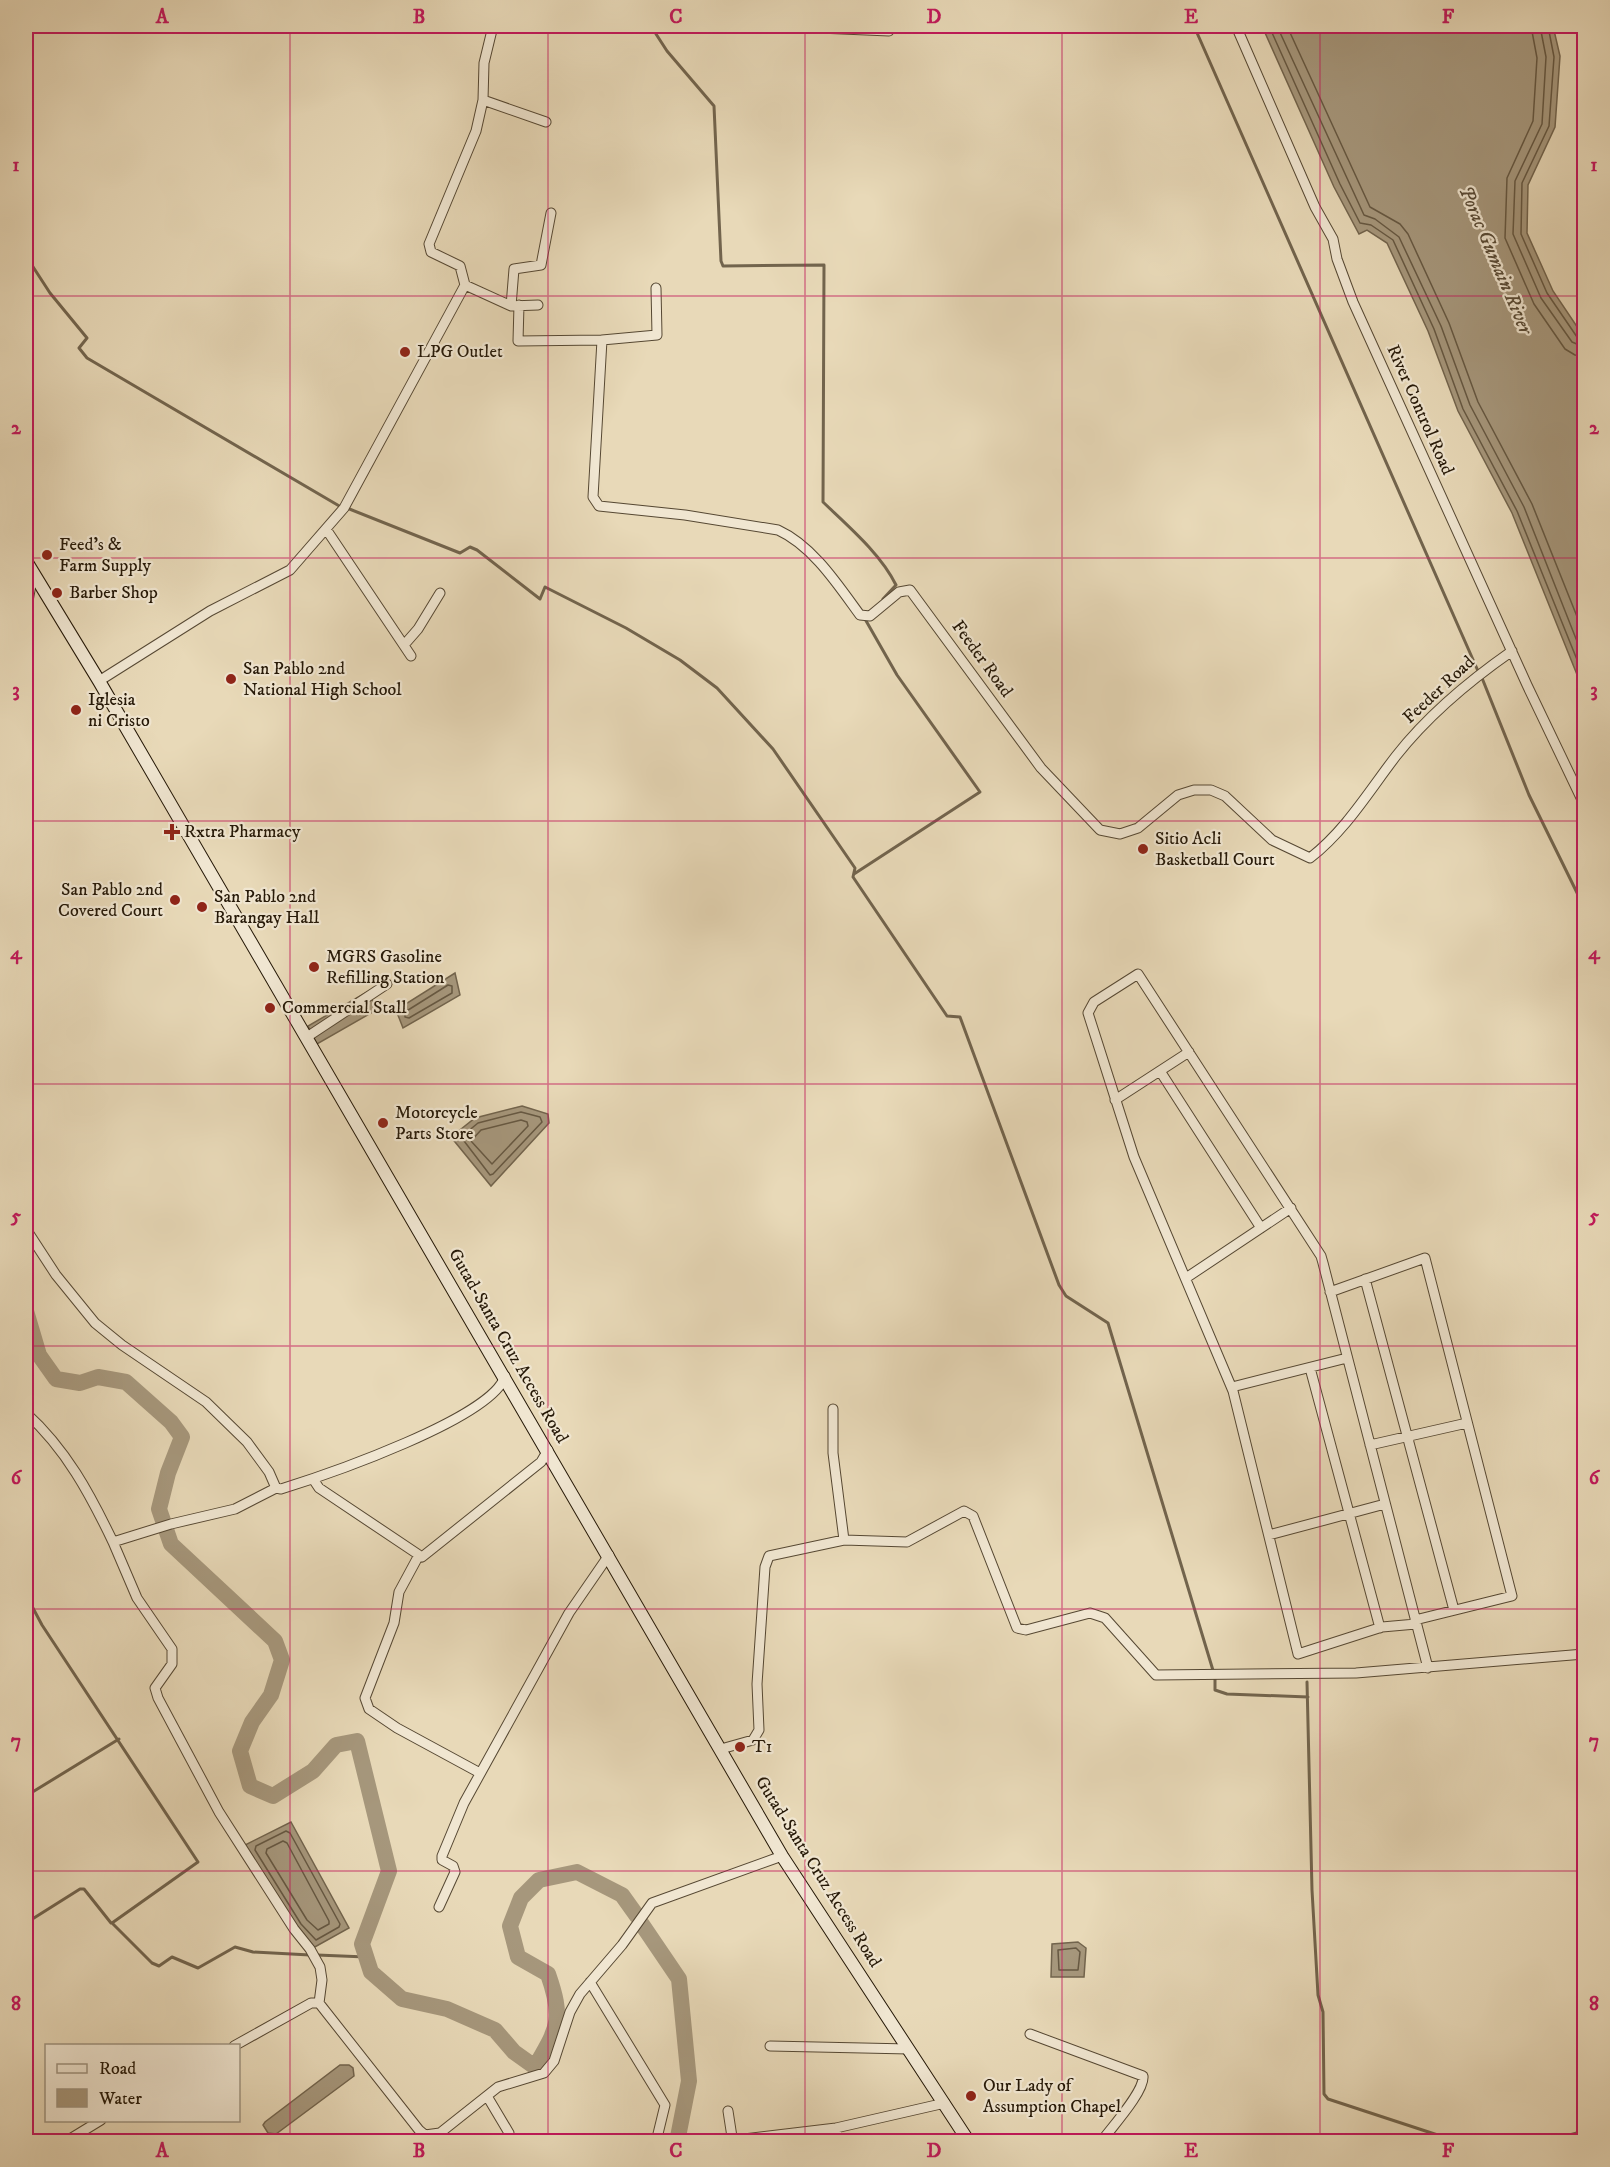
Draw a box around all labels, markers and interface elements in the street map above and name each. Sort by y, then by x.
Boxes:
text: A [155,5,170,30]
text: B [413,5,425,30]
text: C [669,5,683,30]
text: D [927,5,942,30]
text: E [1184,5,1198,30]
text: F [1442,5,1455,30]
text: 1 [12,153,20,178]
text: 1 [1590,153,1598,178]
water label: Porac Gumain River [1452,182,1538,340]
place label: LPG Outlet [417,341,503,363]
street label: River Control Road [1381,341,1459,479]
marker: LPG Outlet [398,345,412,359]
text: 2 [11,416,22,441]
text: 2 [1589,416,1600,441]
place label: Feed's & Farm Supply [59,534,152,577]
marker: Feed's & Farm Supply [40,548,54,562]
place label: Barber Shop [69,582,158,604]
marker: Barber Shop [50,586,64,600]
street label: Feeder Road [947,616,1017,702]
street label: Feeder Road [1399,651,1479,729]
place label: San Pablo 2nd National High School [243,658,402,701]
marker: San Pablo 2nd National High School [224,672,238,686]
text: 3 [12,678,20,703]
text: 3 [1590,678,1598,703]
place label: Iglesia ni Cristo [88,689,150,732]
marker: Iglesia ni Cristo [69,703,83,717]
place label: Rxtra Pharmacy [184,821,301,843]
marker: Rxtra Pharmacy [165,825,179,839]
place label: Sitio Acli Basketball Court [1155,828,1275,871]
marker: Sitio Acli Basketball Court [1136,842,1150,856]
place label: San Pablo 2nd Covered Court [58,879,163,922]
place label: San Pablo 2nd Barangay Hall [214,886,320,929]
marker: San Pablo 2nd Covered Court [168,893,182,907]
marker: San Pablo 2nd Barangay Hall [195,900,209,914]
text: 4 [10,941,23,966]
text: 4 [1588,941,1601,966]
place label: MGRS Gasoline Refilling Station [326,946,445,989]
marker: MGRS Gasoline Refilling Station [307,960,321,974]
place label: Commercial Stall [282,997,407,1019]
marker: Commercial Stall [263,1001,277,1015]
place label: Motorcycle Parts Store [395,1102,478,1145]
marker: Motorcycle Parts Store [376,1116,390,1130]
text: 5 [10,1204,21,1229]
text: 5 [1588,1204,1599,1229]
street label: Gutad-Santa Cruz Access Road [443,1245,573,1447]
text: 6 [11,1466,23,1491]
text: 6 [1589,1466,1601,1491]
text: 7 [11,1729,21,1754]
text: 7 [1589,1729,1599,1754]
place label: T1 [752,1736,772,1758]
marker: T1 [733,1740,747,1754]
street label: Gutad-Santa Cruz Access Road [750,1772,886,1972]
text: 8 [11,1992,21,2017]
text: 8 [1589,1992,1599,2017]
legend [45,2044,240,2122]
text: Road [99,2058,136,2080]
place label: Our Lady of Assumption Chapel [983,2075,1122,2118]
text: Water [98,2088,142,2110]
marker: Our Lady of Assumption Chapel [964,2089,978,2103]
text: A [155,2139,170,2164]
text: B [413,2139,425,2164]
text: C [669,2139,683,2164]
text: D [927,2139,942,2164]
text: E [1184,2139,1198,2164]
text: F [1442,2139,1455,2164]

